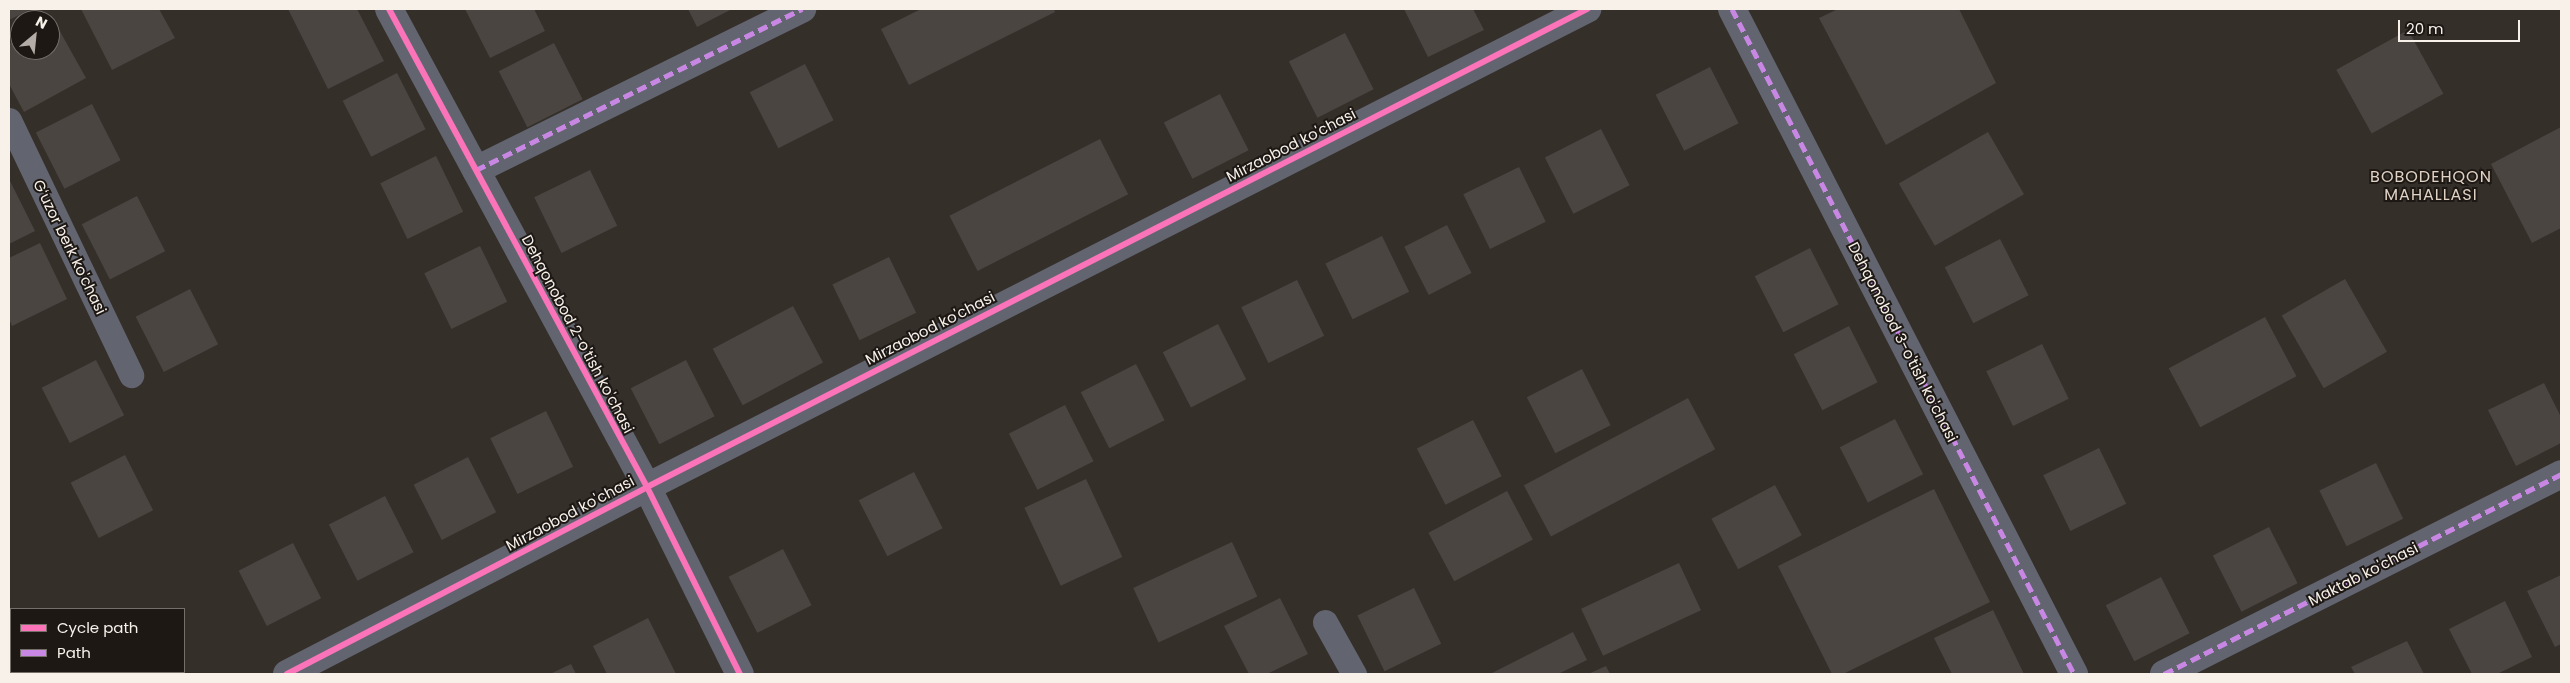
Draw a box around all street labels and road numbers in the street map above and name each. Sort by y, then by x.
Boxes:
street label: Mirzaobod ko'chasi [1223,105,1359,185]
street label: Gʻuzor berk ko'chasi [30,177,110,317]
street label: Dehqonobod 2-o'tish ko'chasi [518,232,638,436]
street label: Dehqonobod 3-o'tish ko'chasi [1845,239,1961,445]
street label: Mirzaobod ko'chasi [862,288,998,368]
street label: Mirzaobod ko'chasi [503,472,637,554]
street label: Maktab ko'chasi [2305,539,2421,609]

